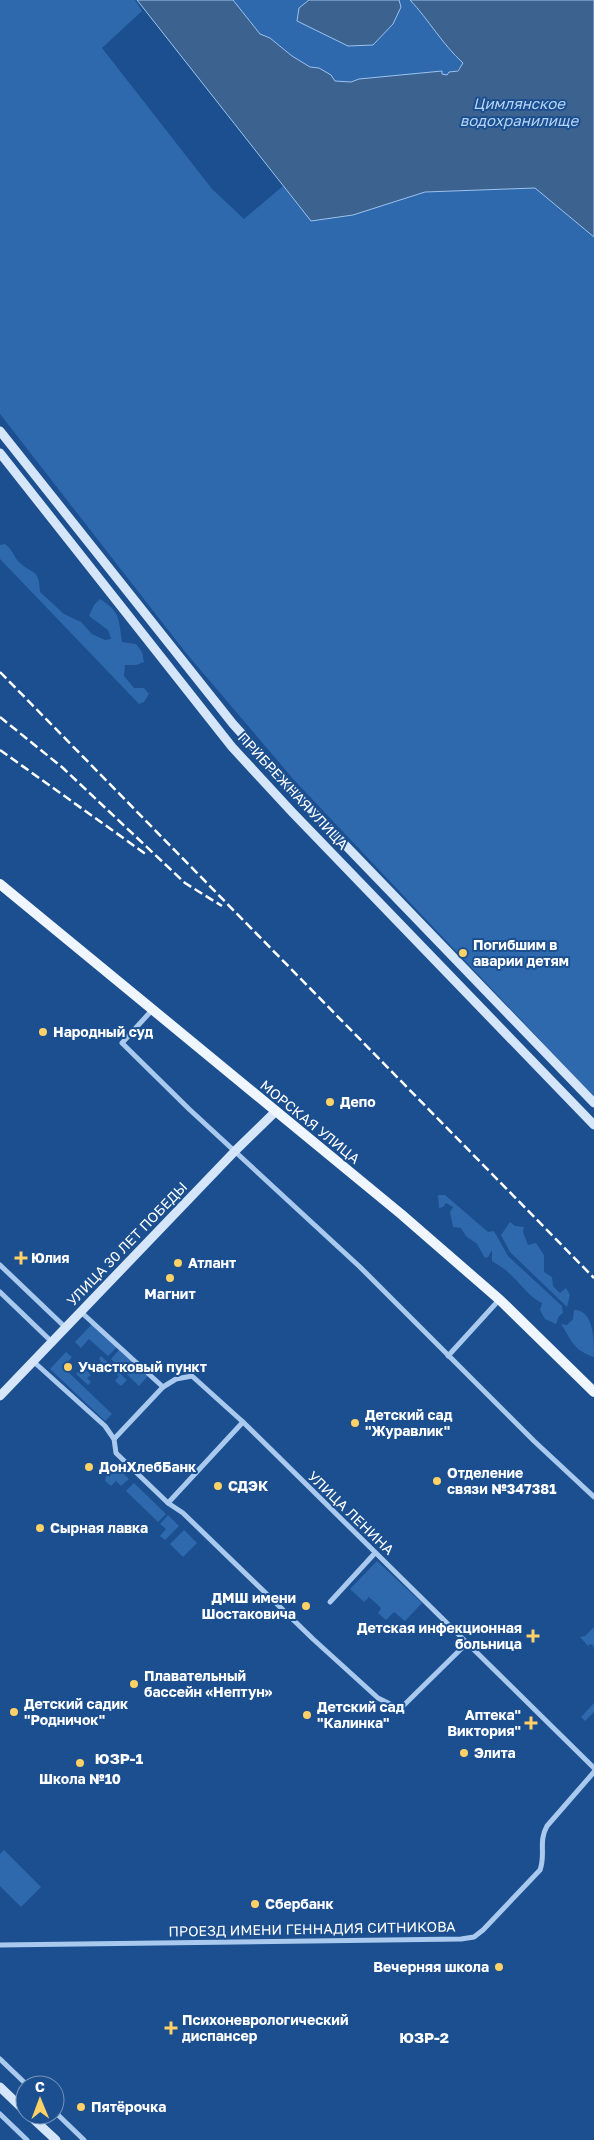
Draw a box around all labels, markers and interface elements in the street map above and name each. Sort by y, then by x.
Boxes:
water label: Цимлянское водохранилище [460,94,580,129]
street label: ПРИБРЕЖНАЯ УЛИЦА [235,729,352,853]
place label: Погибшим в аварии детям [473,936,569,969]
marker: Погибшим в аварии детям [457,947,469,959]
place label: Народный суд [53,1023,154,1040]
marker: Народный суд [37,1026,49,1038]
street label: МОРСКАЯ УЛИЦА [257,1076,364,1167]
place label: Депо [340,1093,376,1110]
marker: Депо [324,1096,336,1108]
street label: УЛИЦА 30 ЛЕТ ПОБЕДЫ [63,1178,190,1309]
place label: Юлия [31,1249,70,1266]
marker: Юлия [15,1252,27,1264]
place label: Атлант [188,1254,236,1271]
marker: Атлант [172,1257,184,1269]
marker: Магнит [164,1272,176,1284]
place label: Магнит [144,1285,196,1302]
place label: Участковый пункт [78,1358,207,1375]
marker: Участковый пункт [62,1361,74,1373]
place label: Детский сад "Журавлик" [365,1406,453,1439]
marker: Детский сад "Журавлик" [349,1417,361,1429]
place label: ДонХлебБанк [99,1458,196,1475]
marker: ДонХлебБанк [83,1461,95,1473]
place label: Отделение связи №347381 [447,1464,556,1497]
street label: УЛИЦА ЛЕНИНА [305,1467,398,1558]
marker: Отделение связи №347381 [431,1475,443,1487]
place label: СДЭК [228,1477,269,1494]
marker: СДЭК [212,1480,224,1492]
place label: Сырная лавка [50,1519,148,1536]
marker: Сырная лавка [34,1522,46,1534]
place label: ДМШ имени Шостаковича [201,1589,296,1622]
marker: ДМШ имени Шостаковича [300,1600,312,1612]
place label: Детская инфекционная больница [357,1619,522,1652]
marker: Детская инфекционная больница [526,1629,540,1643]
place label: Плавательный бассейн «Нептун» [144,1667,273,1700]
marker: Плавательный бассейн «Нептун» [128,1678,140,1690]
place label: Детский садик "Родничок" [24,1695,128,1728]
place label: Детский сад "Калинка" [317,1698,405,1731]
marker: Детский садик "Родничок" [8,1706,20,1718]
place label: Аптека" Виктория" [447,1706,521,1739]
marker: Детский сад "Калинка" [301,1709,313,1721]
marker: Аптека" Виктория" [525,1717,537,1729]
place label: Элита [474,1744,516,1761]
marker: Элита [458,1747,470,1759]
district label: ЮЗР-1 [95,1749,143,1767]
marker: Школа №10 [74,1757,86,1769]
place label: Школа №10 [39,1770,121,1787]
place label: Сбербанк [265,1895,334,1912]
marker: Сбербанк [249,1898,261,1910]
street label: ПРОЕЗД ИМЕНИ ГЕННАДИЯ СИТНИКОВА [168,1917,456,1940]
place label: Вечерняя школа [373,1958,489,1975]
marker: Вечерняя школа [493,1961,505,1973]
place label: Психоневрологический диспансер [182,2011,348,2044]
marker: Психоневрологический диспансер [164,2021,178,2035]
district label: ЮЗР-2 [399,2028,449,2046]
north arrow [15,2075,65,2125]
text: С [35,2078,45,2095]
place label: Пятёрочка [91,2098,166,2115]
marker: Пятёрочка [75,2101,87,2113]

